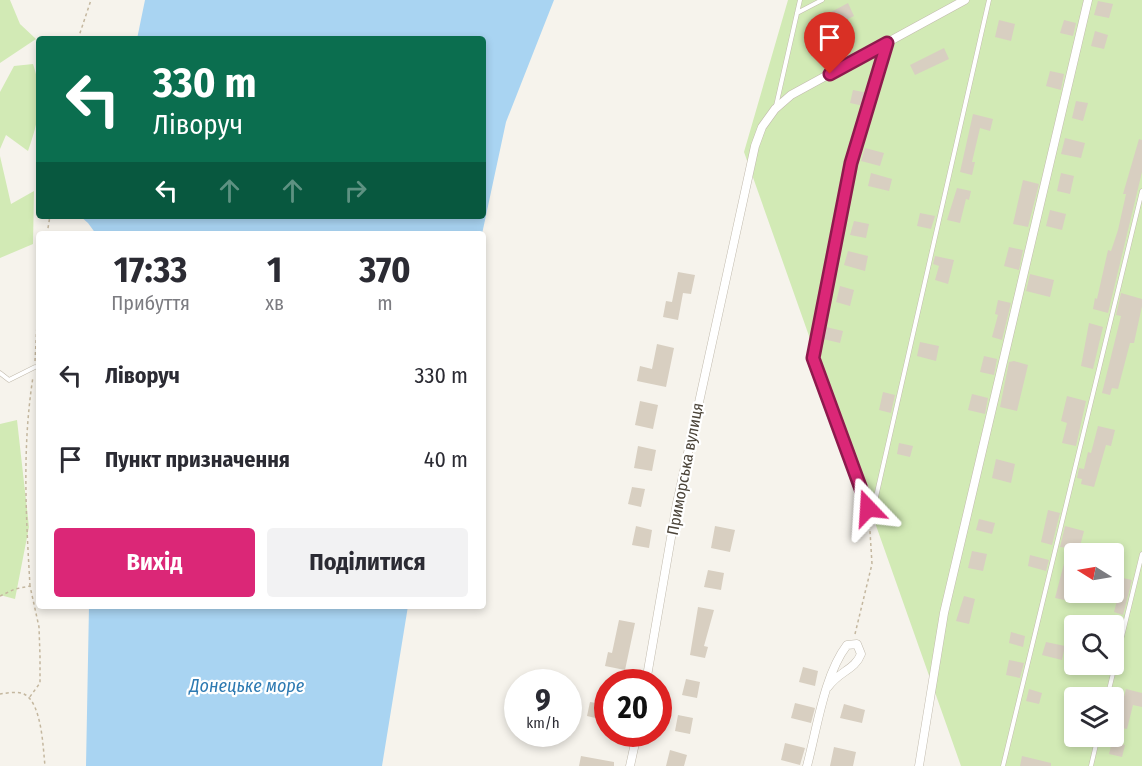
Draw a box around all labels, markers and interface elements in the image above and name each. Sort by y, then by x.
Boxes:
pin [804,12,855,74]
icon: arrive [813,21,846,54]
text: 330 m [153,58,256,108]
icon: left [54,60,132,138]
text: Ліворуч [153,109,243,141]
icon: left [150,174,183,207]
icon: ahead [213,174,246,207]
icon: ahead [276,174,309,207]
icon: right [339,174,372,207]
text: 17:33 [114,248,187,292]
text: 1 [267,248,282,292]
text: 370 [359,248,411,292]
text: Прибуття [111,291,190,315]
text: хв [265,291,284,315]
text: m [377,291,393,315]
icon: left [54,359,87,392]
text: Ліворуч [105,362,180,389]
text: 330 m [415,362,468,389]
street label: Приморська вулиця [663,401,707,537]
icon: arrive [54,443,87,476]
text: Пункт призначення [105,446,290,473]
text: 40 m [424,446,468,473]
position arrow [836,476,900,540]
button: Вихід [54,528,255,597]
button: Поділитися [267,528,468,597]
north arrow [1064,543,1124,603]
map controls [1064,543,1124,747]
button: search [1064,615,1124,675]
speed limit sign: 20 [594,669,672,747]
water label: Донецьке море [188,675,305,697]
text: 9 [535,683,551,719]
button: layers [1064,687,1124,747]
text: km/h [526,714,560,732]

